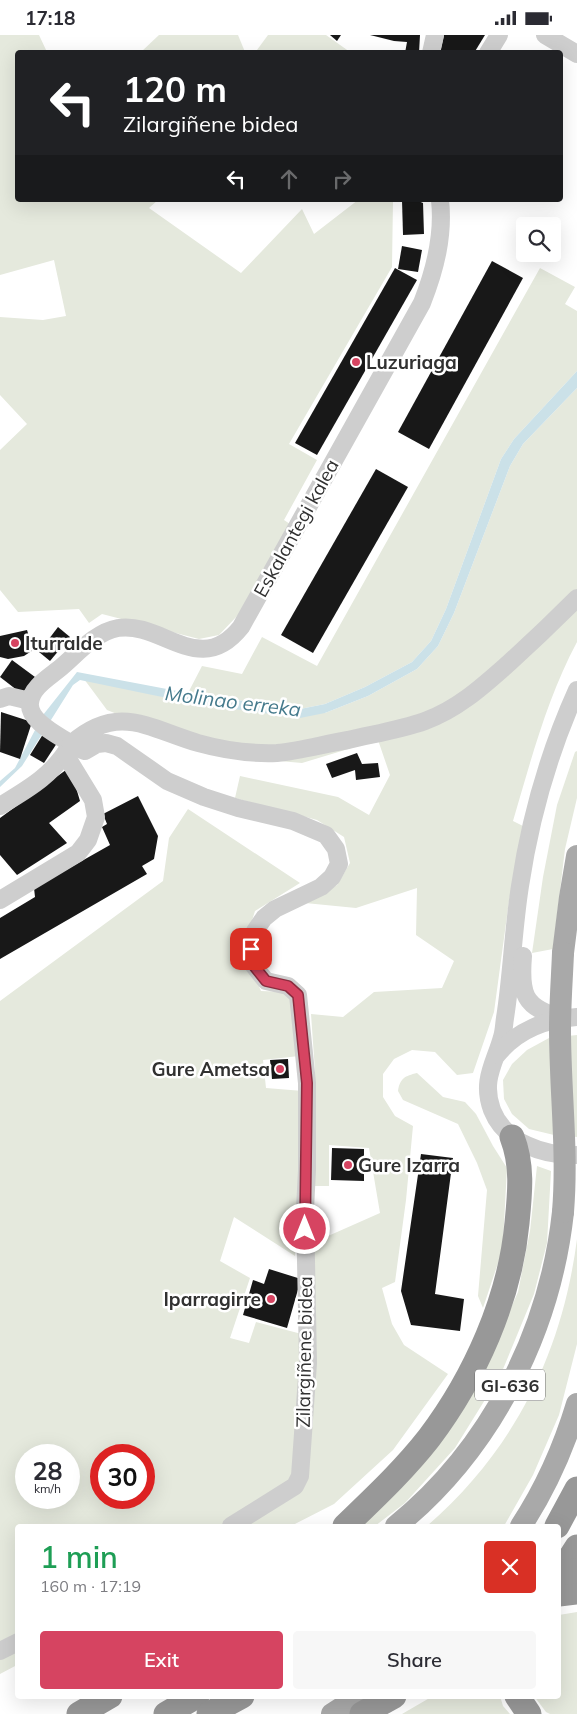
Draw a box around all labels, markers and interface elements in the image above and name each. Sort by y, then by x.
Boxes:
text: 17:18 [25,6,75,30]
text: 120 m [123,67,227,111]
icon: left [40,70,105,135]
text: Zilargiñene bidea [123,110,298,138]
icon: left [222,165,250,193]
icon: ahead [275,165,303,193]
icon: right [328,165,356,193]
map controls [516,217,561,262]
button: search [516,217,561,262]
place label: Luzuriaga [366,350,457,374]
marker: Luzuriaga [350,356,362,368]
street label: Eskalantegi kalea [248,455,344,601]
place label: Iturralde [25,631,103,655]
marker: Iturralde [9,637,21,649]
water label: Molinao erreka [164,680,302,722]
pin [230,928,272,970]
icon: arrive [237,935,265,963]
place label: Gure Ametsa [151,1057,270,1081]
marker: Gure Ametsa [274,1063,286,1075]
place label: Gure Izarra [358,1153,460,1177]
marker: Gure Izarra [342,1159,354,1171]
position arrow [278,1202,330,1254]
street label: Zilargiñene bidea [291,1276,317,1428]
place label: Iparragirre [163,1287,261,1311]
marker: Iparragirre [265,1293,277,1305]
road number: GI-636 [475,1369,545,1401]
speed limit sign: 30 [90,1444,155,1509]
text: 28 [32,1455,63,1486]
text: km/h [34,1481,61,1496]
text: 1 min [40,1538,118,1576]
button: close [484,1541,536,1593]
text: 160 m · 17:19 [40,1576,141,1596]
button: Exit [40,1631,283,1689]
button: Share [293,1631,536,1689]

